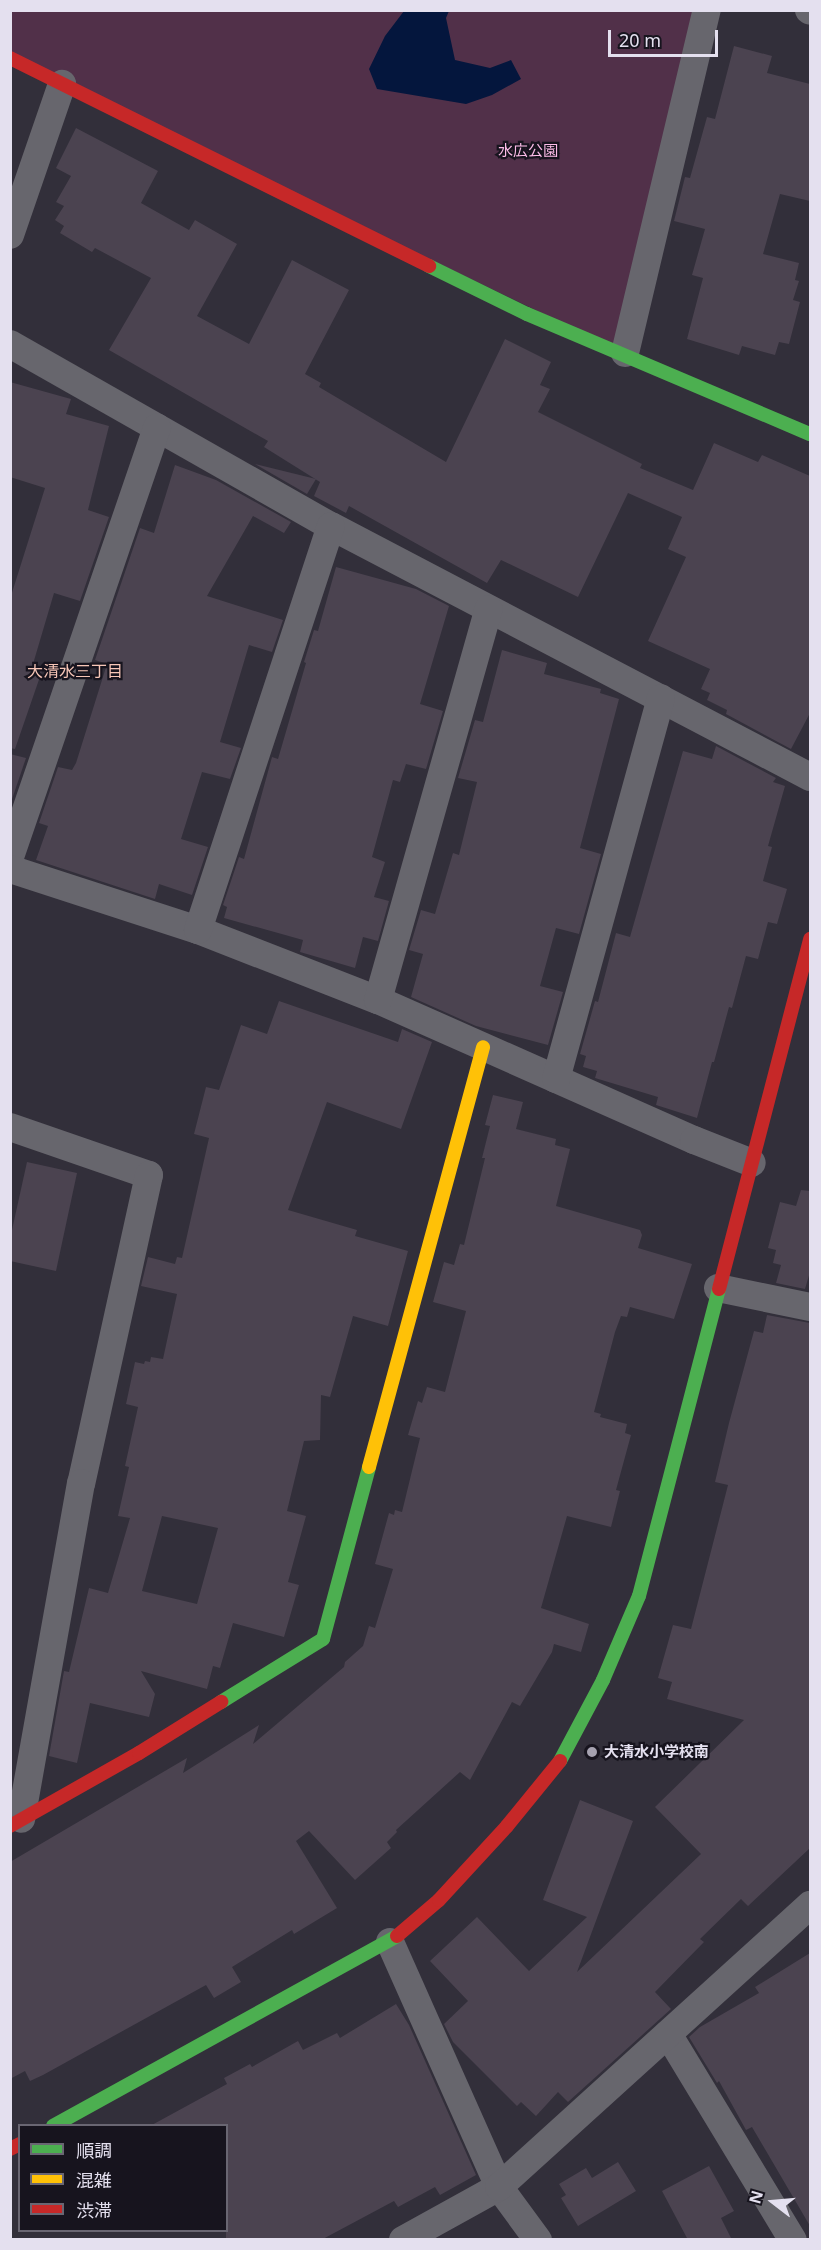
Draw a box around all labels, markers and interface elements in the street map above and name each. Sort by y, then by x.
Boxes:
scale bar [611,18,720,56]
text: 20 m [619,28,661,52]
park label: 水広公園 [498,142,558,160]
district label: 大清水三丁目 [27,661,123,681]
place label: 大清水小学校南 [604,1743,709,1761]
marker: 大清水小学校南 [585,1745,599,1759]
legend [18,2124,228,2232]
text: 順調 [76,2138,112,2162]
text: 混雑 [76,2168,112,2192]
north arrow [743,2172,803,2232]
text: N [743,2188,768,2206]
text: 渋滞 [76,2198,112,2222]

